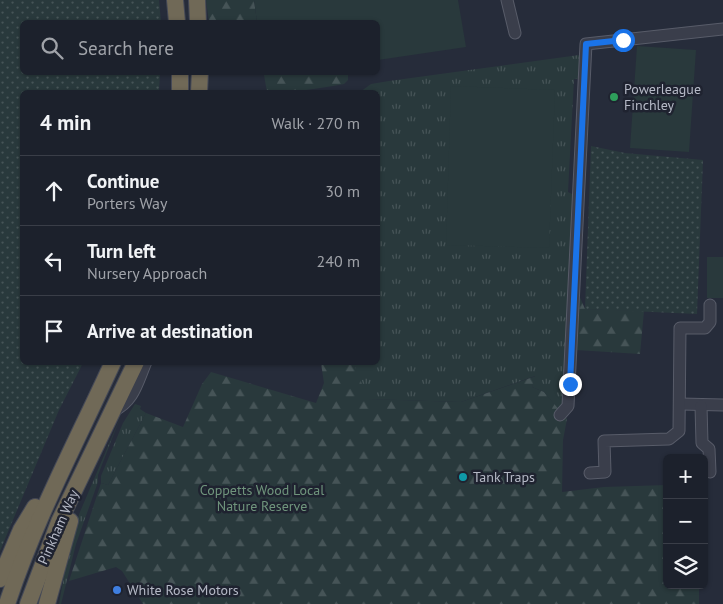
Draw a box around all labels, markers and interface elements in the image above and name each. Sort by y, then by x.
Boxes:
search box [20,20,380,75]
route start [612,29,635,52]
icon: search [38,34,66,62]
text: Search here [78,36,174,60]
place label: Powerleague Finchley [624,80,701,114]
marker: Powerleague Finchley [608,91,620,103]
text: 4 min [40,109,91,136]
text: Walk · 270 m [271,113,360,133]
text: Continue [87,169,159,193]
icon: ahead [40,177,68,205]
text: 30 m [325,181,360,201]
text: Porters Way [87,193,167,213]
text: Turn left [87,239,156,263]
icon: left [40,247,68,275]
text: 240 m [317,251,360,271]
text: Nursery Approach [87,263,207,283]
icon: arrive [40,317,68,345]
text: Arrive at destination [87,319,253,343]
route end [559,373,582,396]
map controls [663,454,708,589]
button: + [663,454,708,499]
place label: Tank Traps [473,468,535,486]
marker: Tank Traps [457,471,469,483]
park label: Coppetts Wood Local Nature Reserve [200,481,324,515]
street label: Pinkham Way [34,486,83,567]
button: − [663,499,708,544]
button: layers [663,544,708,589]
place label: White Rose Motors [127,581,239,599]
marker: White Rose Motors [111,584,123,596]

